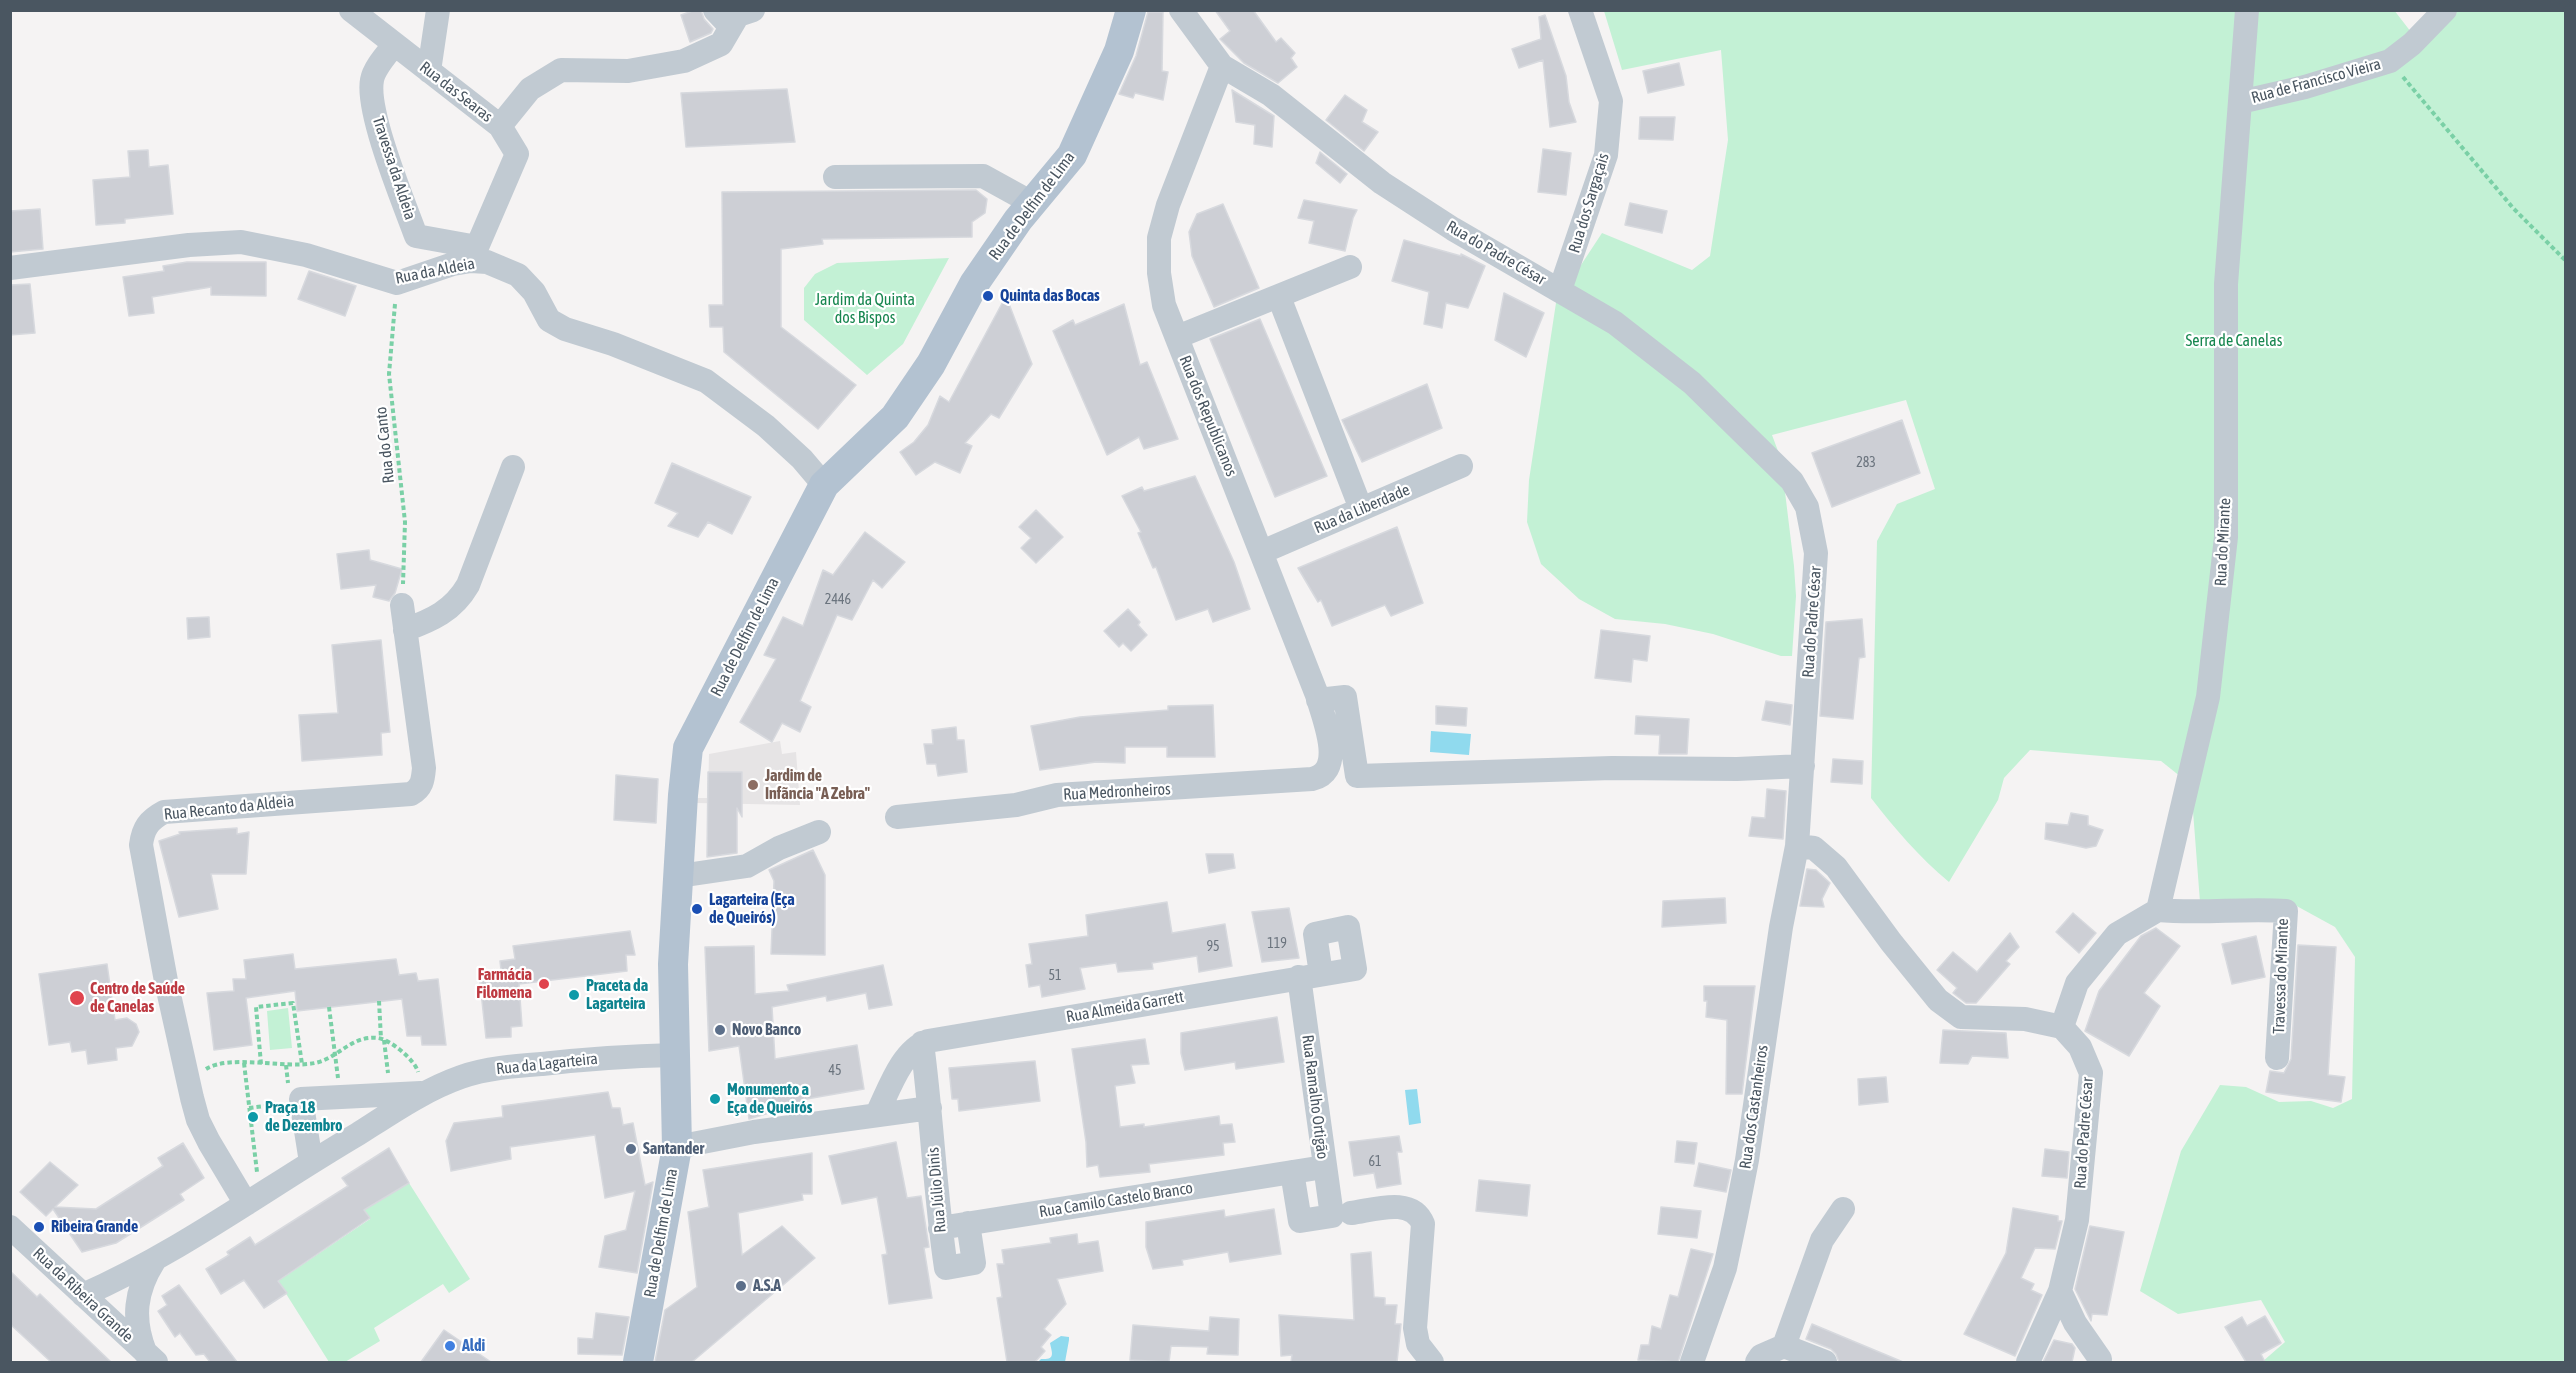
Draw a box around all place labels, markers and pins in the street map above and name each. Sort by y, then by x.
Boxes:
place label: Quinta das Bocas [1000,286,1100,306]
marker: Quinta das Bocas [981,289,995,303]
place label: Jardim de Infãncia "A Zebra" [765,766,870,804]
marker: Jardim de Infãncia "A Zebra" [746,778,760,792]
place label: Lagarteira (Eça de Queirós) [709,890,795,928]
marker: Lagarteira (Eça de Queirós) [690,902,704,916]
place label: Farmácia Filomena [476,965,532,1003]
place label: Praceta da Lagarteira [586,976,648,1014]
marker: Farmácia Filomena [537,977,551,991]
place label: Centro de Saúde de Canelas [90,979,185,1017]
marker: Praceta da Lagarteira [567,988,581,1002]
marker: Centro de Saúde de Canelas [68,989,86,1007]
place label: Novo Banco [732,1020,801,1040]
marker: Novo Banco [713,1023,727,1037]
place label: Monumento a Eça de Queirós [727,1080,812,1118]
marker: Monumento a Eça de Queirós [708,1092,722,1106]
place label: Praça 18 de Dezembro [265,1098,342,1136]
marker: Praça 18 de Dezembro [246,1110,260,1124]
place label: Santander [643,1139,704,1159]
marker: Santander [624,1142,638,1156]
place label: Ribeira Grande [51,1217,138,1237]
marker: Ribeira Grande [32,1220,46,1234]
place label: A.S.A [753,1276,781,1296]
marker: A.S.A [734,1279,748,1293]
place label: Aldi [462,1336,485,1356]
marker: Aldi [443,1339,457,1353]

